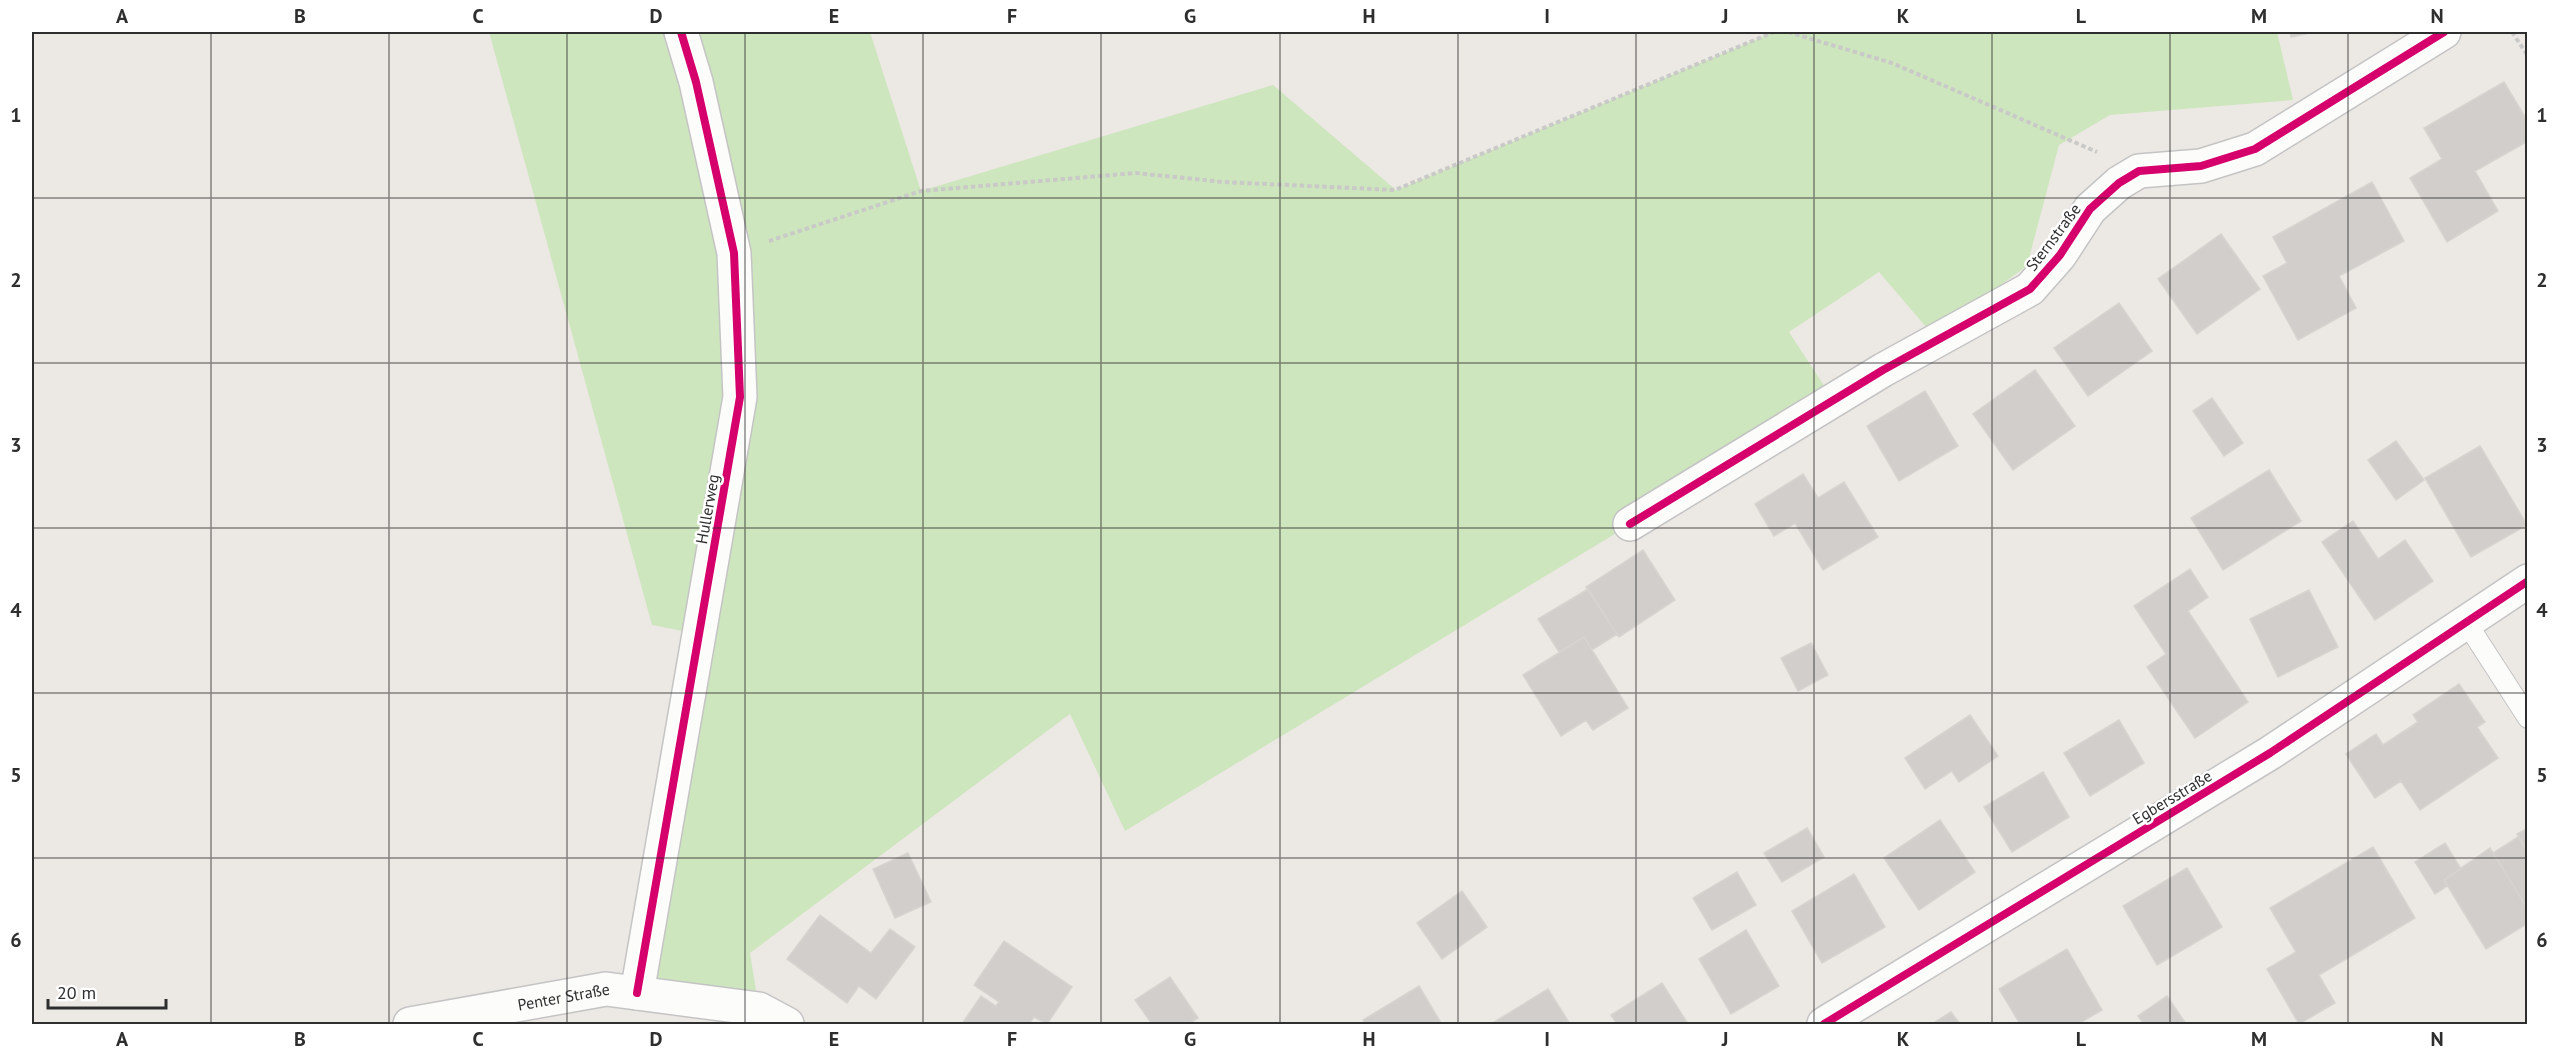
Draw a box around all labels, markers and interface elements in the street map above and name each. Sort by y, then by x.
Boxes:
text: A [116,3,129,29]
text: B [294,3,306,29]
text: C [472,3,484,29]
text: D [650,3,663,29]
text: E [829,3,839,29]
text: F [1007,3,1017,29]
text: G [1184,3,1196,29]
text: H [1362,3,1376,29]
text: I [1544,3,1550,29]
text: J [1721,3,1728,29]
text: K [1897,3,1910,29]
text: L [2076,3,2087,29]
text: M [2251,3,2267,29]
text: N [2430,3,2444,29]
text: 1 [10,102,22,128]
text: 1 [2536,102,2548,128]
street label: Sternstraße [2021,199,2085,275]
text: 2 [10,267,22,293]
text: 2 [2536,267,2548,293]
text: 3 [10,432,22,458]
text: 3 [2536,432,2548,458]
street label: Hullerweg [691,473,723,545]
text: 4 [10,597,22,623]
text: 4 [2536,597,2548,623]
text: 5 [10,762,22,788]
text: 5 [2536,762,2548,788]
street label: Egbersstraße [2129,765,2215,829]
text: 6 [10,927,22,953]
text: 6 [2536,927,2548,953]
scale bar [48,972,166,1010]
street label: Penter Straße [516,979,611,1015]
text: 20 m [57,981,96,1004]
text: A [116,1026,129,1052]
text: B [294,1026,306,1052]
text: C [472,1026,484,1052]
text: D [650,1026,663,1052]
text: E [829,1026,839,1052]
text: F [1007,1026,1017,1052]
text: G [1184,1026,1196,1052]
text: H [1362,1026,1376,1052]
text: I [1544,1026,1550,1052]
text: J [1721,1026,1728,1052]
text: K [1897,1026,1910,1052]
text: L [2076,1026,2087,1052]
text: M [2251,1026,2267,1052]
text: N [2430,1026,2444,1052]

